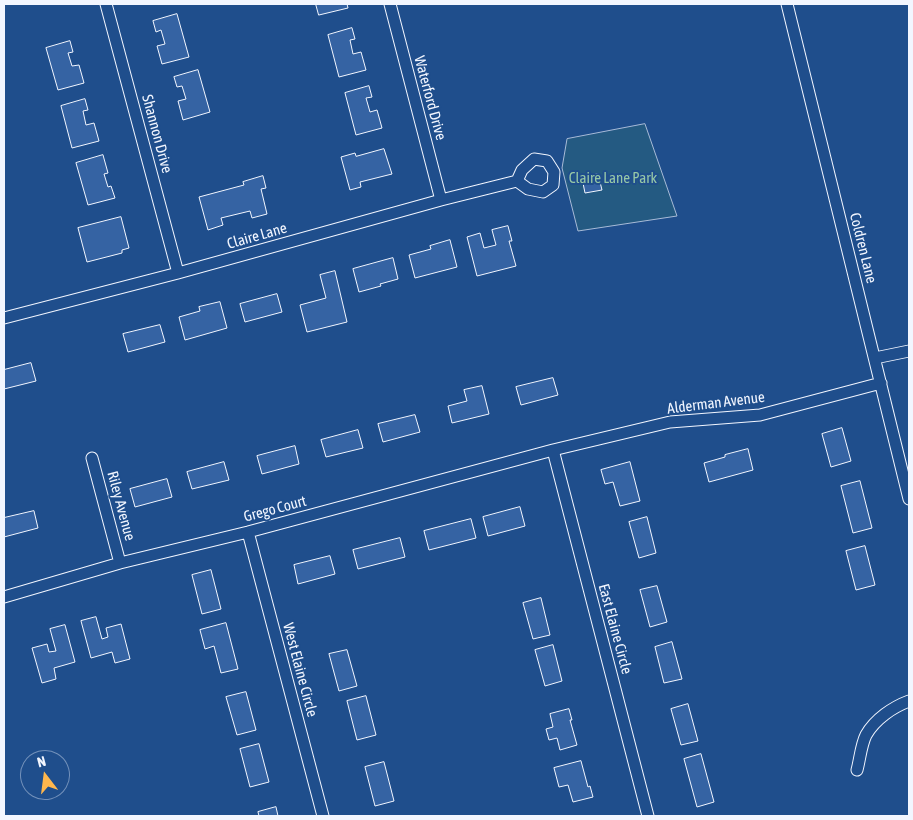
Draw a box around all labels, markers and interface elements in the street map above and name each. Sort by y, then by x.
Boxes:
street label: Waterford Drive [410,54,450,142]
street label: Shannon Drive [138,93,176,175]
park label: Claire Lane Park [569,169,657,187]
street label: Coldren Lane [846,211,880,285]
street label: Claire Lane [225,219,289,253]
street label: Alderman Avenue [666,388,766,418]
street label: Riley Avenue [103,469,139,543]
street label: Grego Court [242,492,308,526]
street label: East Elaine Circle [594,582,636,676]
street label: West Elaine Circle [279,621,321,719]
north arrow [20,750,70,800]
text: N [35,753,47,770]

